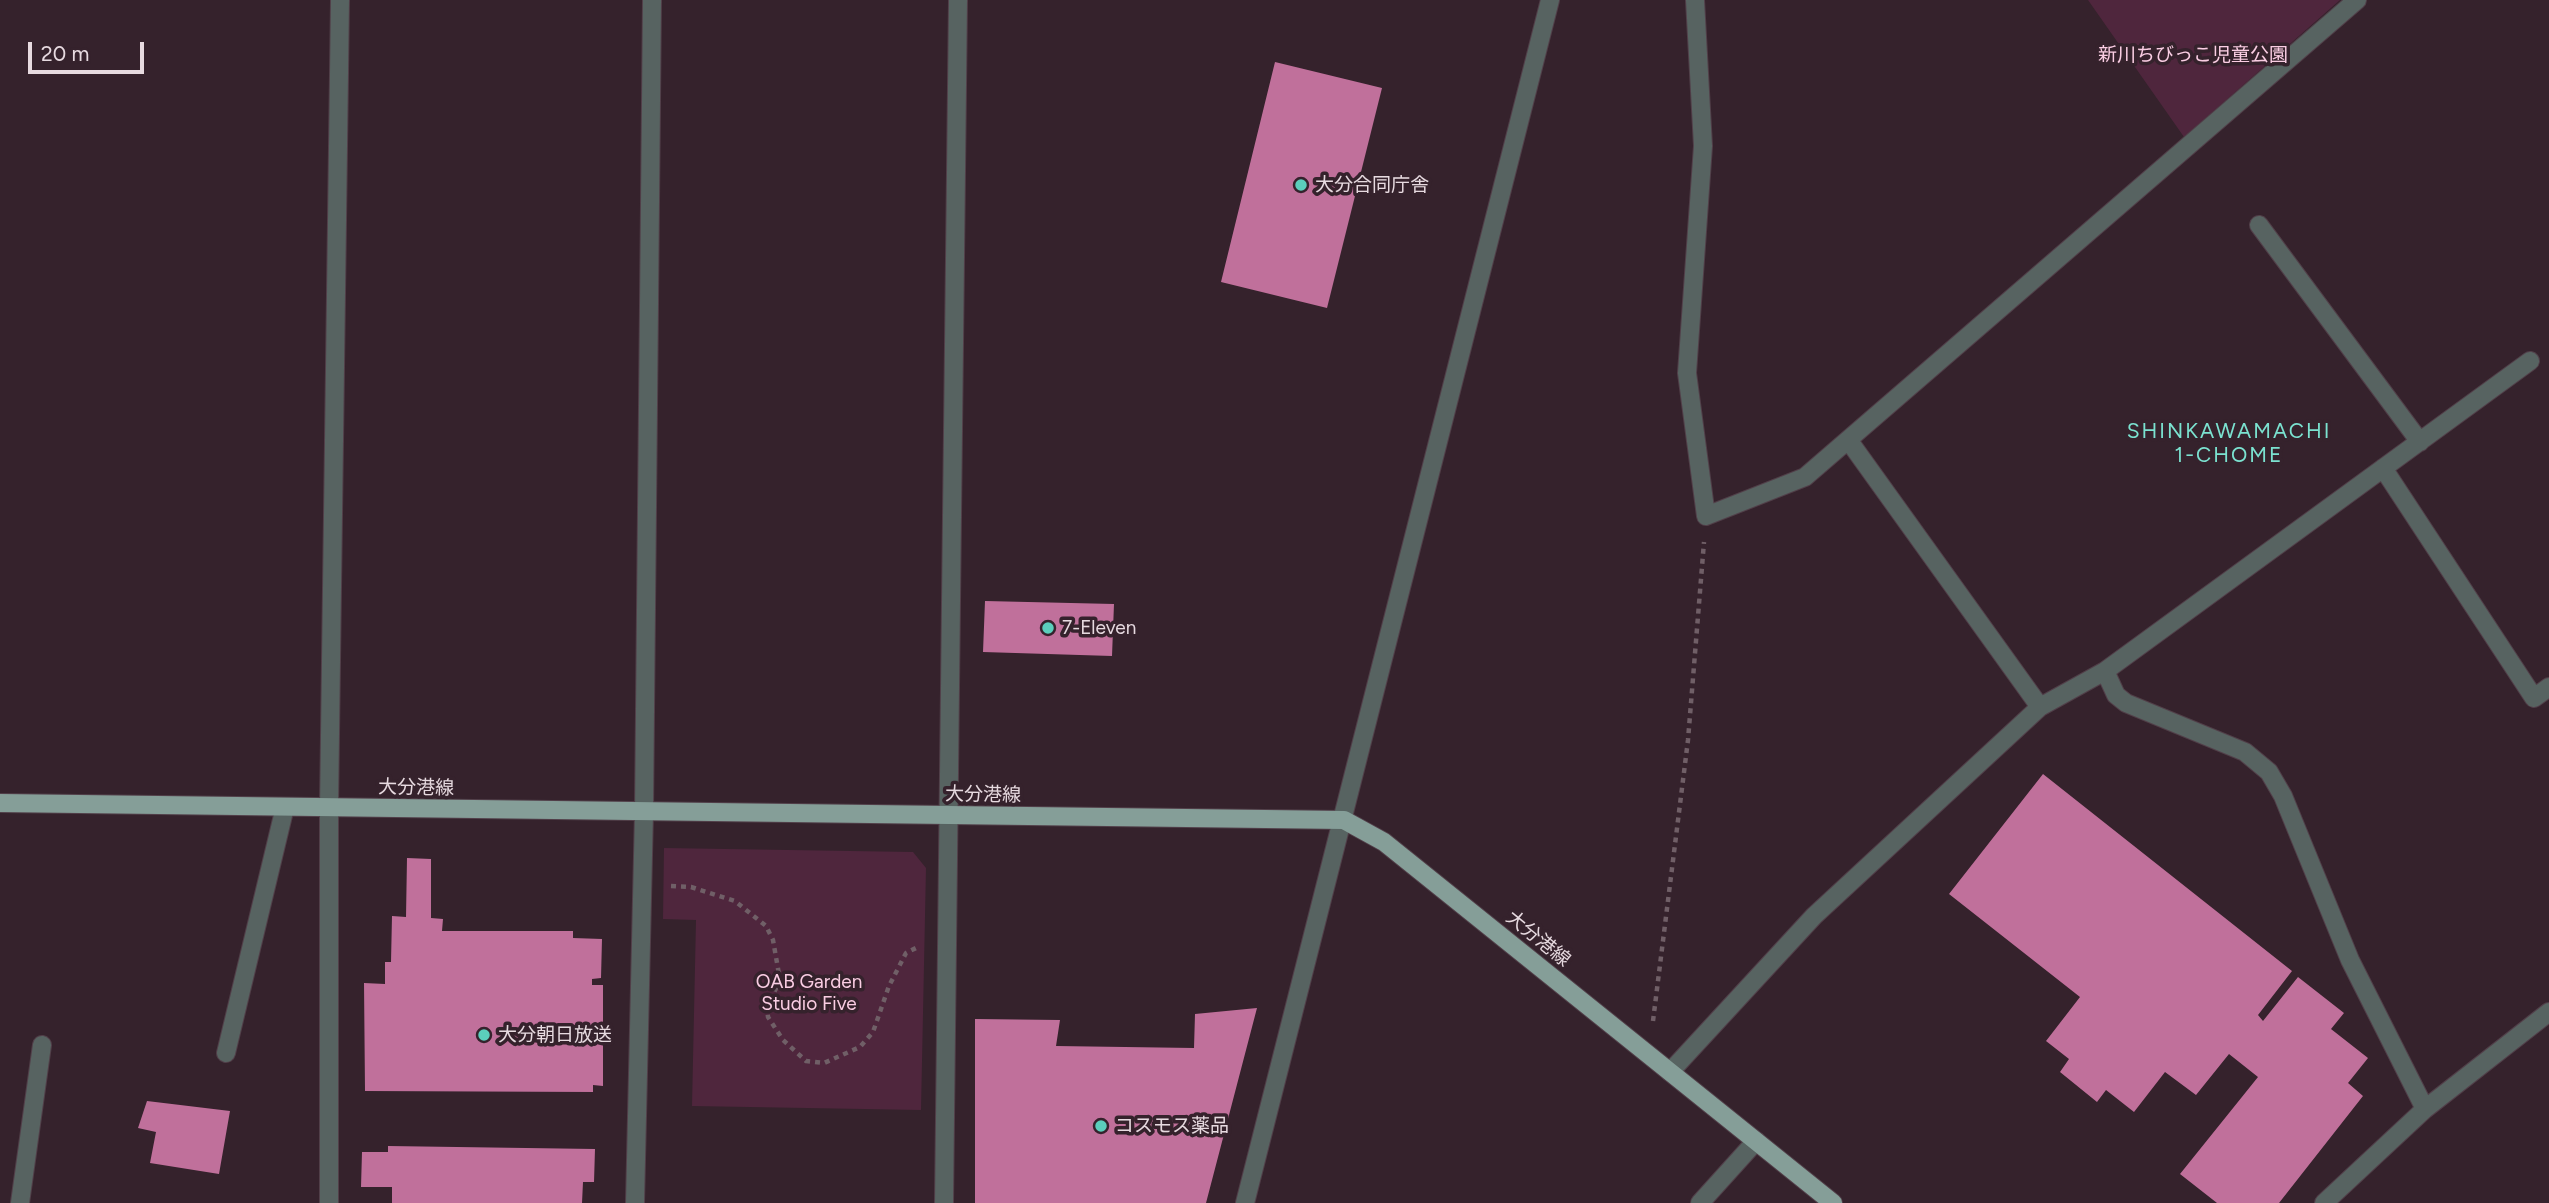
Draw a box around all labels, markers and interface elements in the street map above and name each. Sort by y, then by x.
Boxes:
scale bar [32,28,147,72]
text: 20 m [41,41,89,66]
park label: 新川ちびっこ児童公園 [2098,44,2288,66]
place label: 大分合同庁舎 [1315,174,1429,196]
marker: 大分合同庁舎 [1293,177,1309,193]
district label: SHINKAWAMACHI 1-CHOME [2128,419,2330,469]
place label: 7-Eleven [1062,617,1136,639]
marker: 7-Eleven [1040,620,1056,636]
street label: 大分港線 [378,776,454,800]
street label: 大分港線 [945,783,1021,807]
street label: 大分港線 [1501,906,1575,972]
park label: OAB Garden Studio Five [756,971,862,1015]
place label: 大分朝日放送 [498,1024,612,1046]
marker: 大分朝日放送 [476,1027,492,1043]
place label: コスモス薬品 [1115,1115,1229,1137]
marker: コスモス薬品 [1093,1118,1109,1134]

